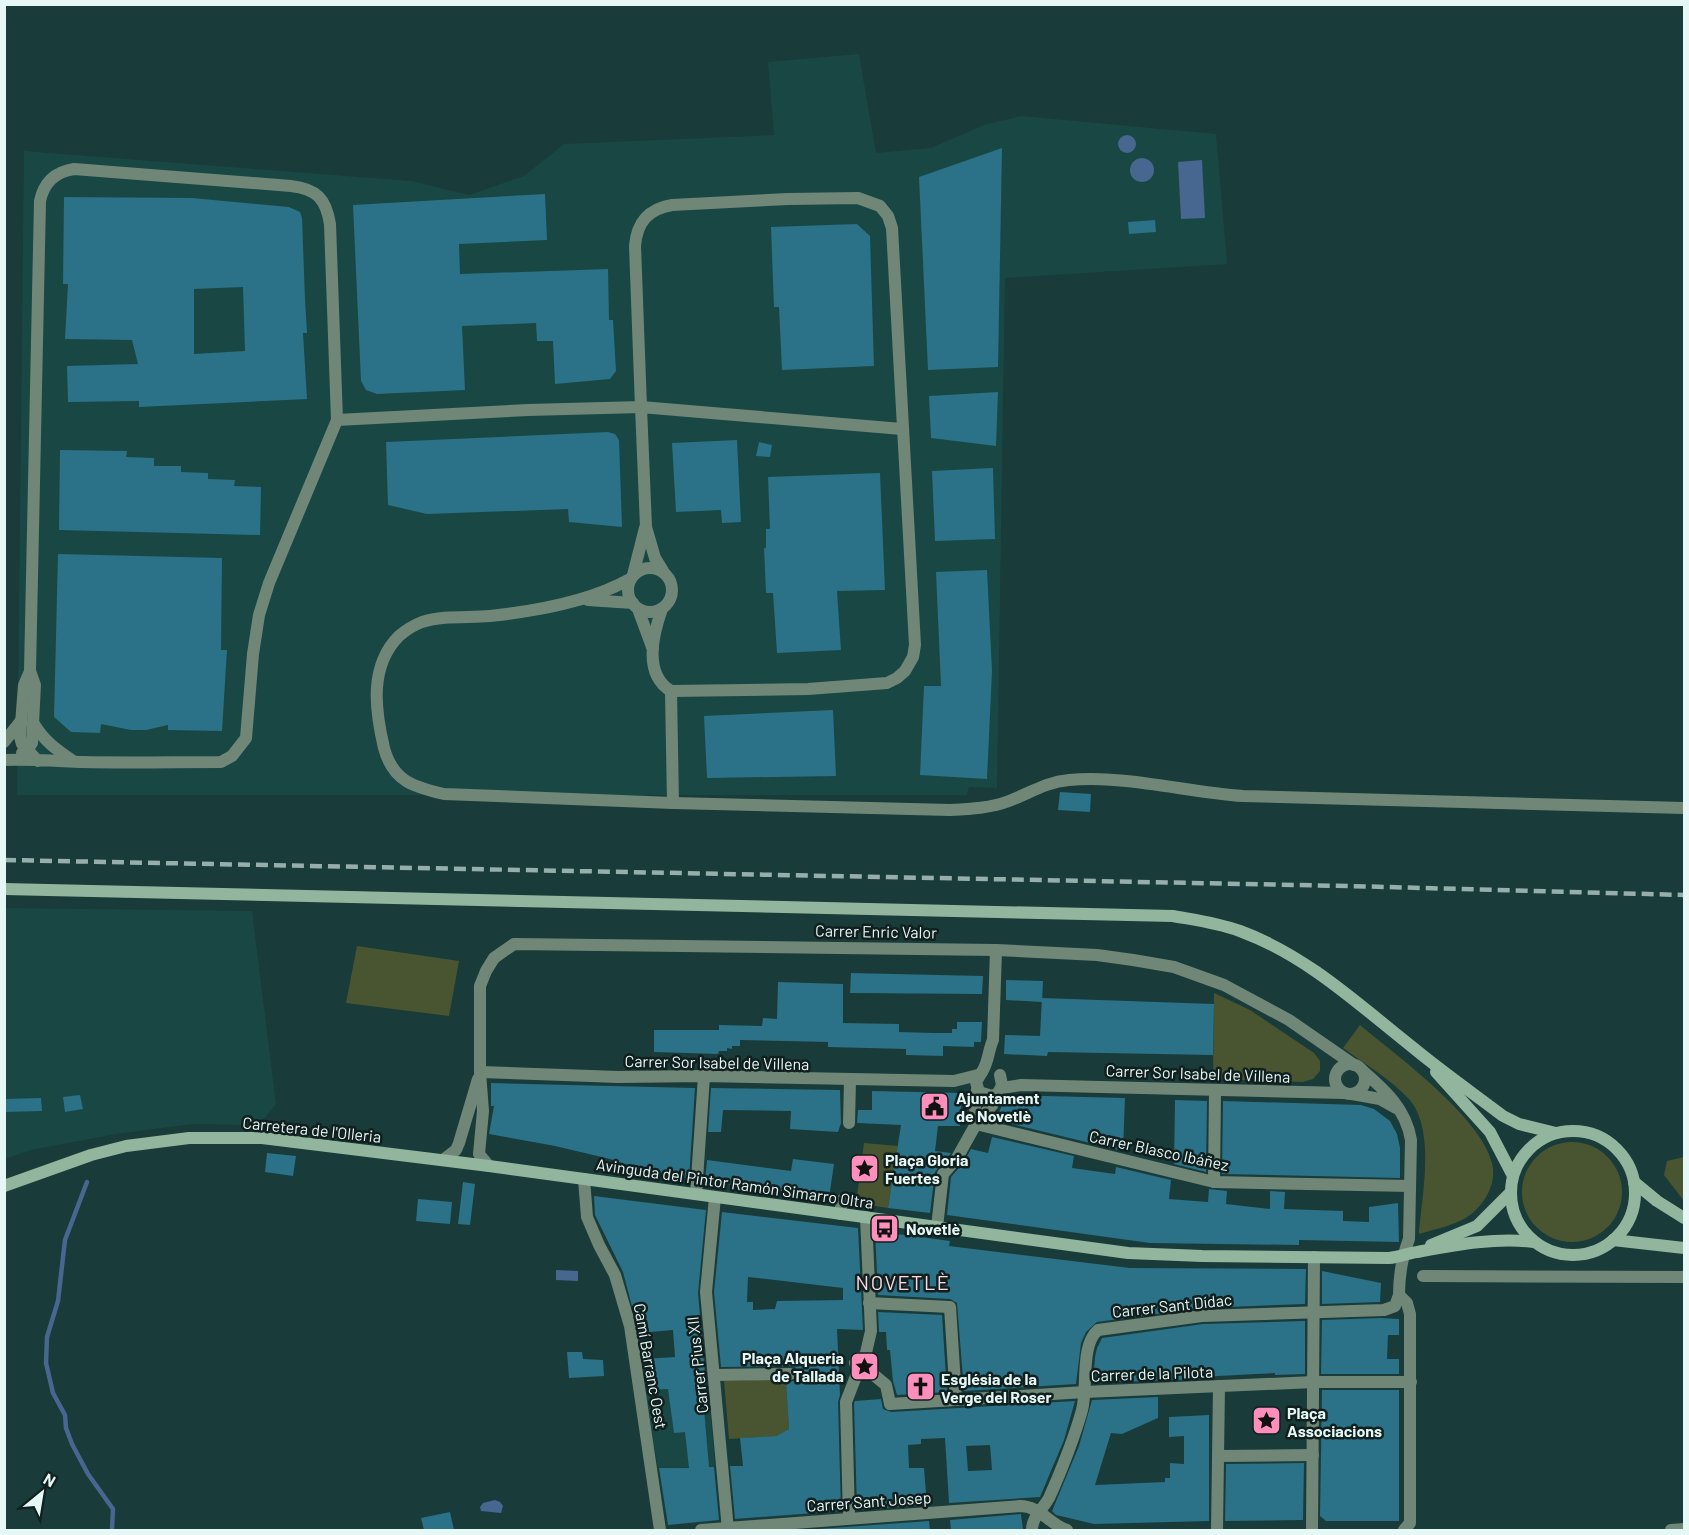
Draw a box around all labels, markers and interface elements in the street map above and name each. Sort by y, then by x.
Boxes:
street label: Carrer Enric Valor [815,920,937,942]
street label: Carrer Sor Isabel de Villena [624,1051,810,1073]
street label: Carrer Sor Isabel de Villena [1105,1060,1291,1086]
place label: Ajuntament de Novetlè [956,1088,1040,1125]
public building icon: Ajuntament de Novetlè [919,1090,951,1122]
street label: Carretera de l'Olleria [242,1112,382,1146]
street label: Carrer Blasco Ibáñez [1088,1126,1230,1174]
place label: Plaça Gloria Fuertes [885,1150,968,1187]
place icon: Plaça Gloria Fuertes [848,1152,880,1184]
street label: Avinguda del Pintor Ramón Simarro Oltra [595,1154,875,1212]
bus stop icon: Novetlè [869,1212,901,1244]
place label: Novetlè [906,1219,960,1238]
district label: NOVETLÈ [856,1270,950,1294]
street label: Carrer Sant Dídac [1111,1289,1233,1321]
street label: Camí Barranc Oest [631,1302,671,1430]
street label: Carrer Pius XII [682,1315,712,1415]
place label: Plaça Alqueria de Tallada [742,1348,844,1385]
place icon: Plaça Alqueria de Tallada [849,1350,881,1382]
street label: Carrer de la Pilota [1091,1361,1213,1385]
place label: Església de la Verge del Roser [941,1369,1052,1406]
church icon: Església de la Verge del Roser [904,1371,936,1403]
place label: Plaça Associacions [1287,1403,1382,1440]
place icon: Plaça Associacions [1250,1405,1282,1437]
north arrow [12,1463,72,1523]
text: N [40,1469,59,1490]
street label: Carrer Sant Josep [806,1487,932,1515]

